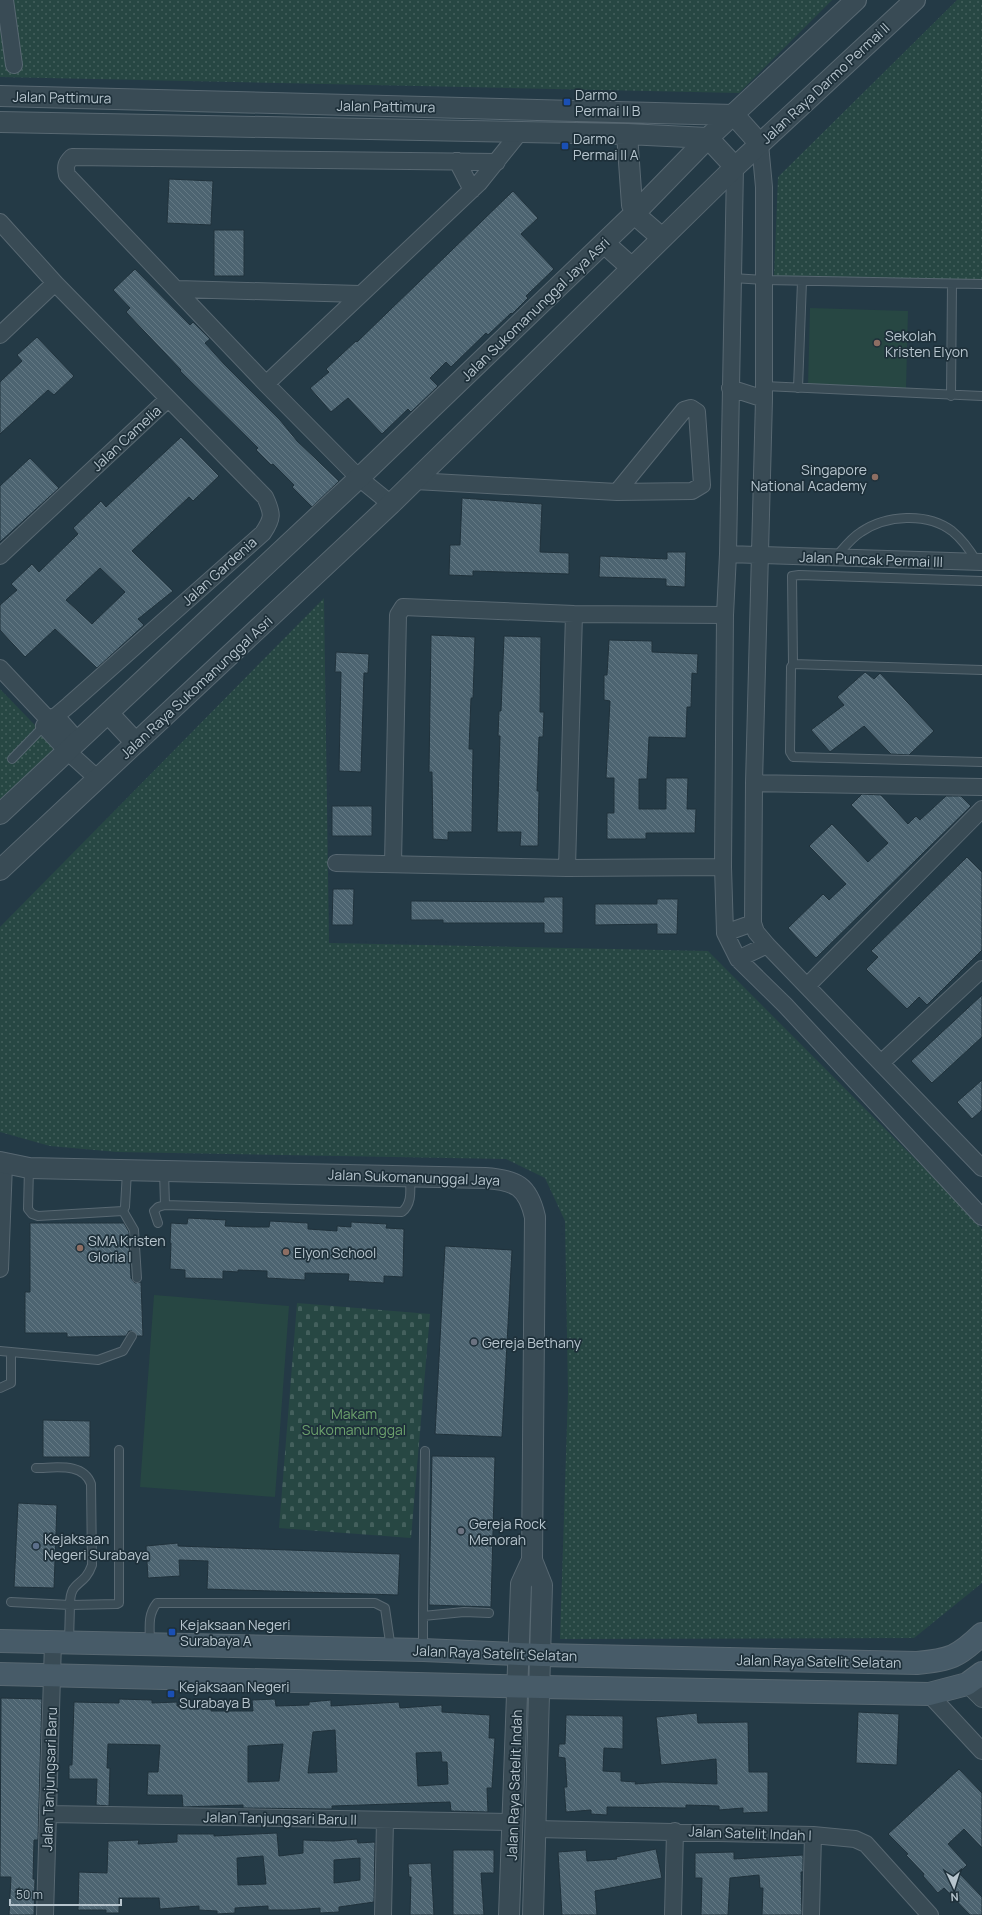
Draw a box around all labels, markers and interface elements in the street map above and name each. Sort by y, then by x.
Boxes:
street label: Jalan Raya Darmo Permai II [757,18,893,148]
place label: Darmo Permai II B [575,85,641,120]
street label: Jalan Pattimura [12,87,112,107]
street label: Jalan Pattimura [336,96,436,116]
marker: Darmo Permai II B [562,97,572,107]
place label: Darmo Permai II A [573,129,639,164]
marker: Darmo Permai II A [560,141,570,151]
street label: Jalan Sukomanunggal Jaya Asri [457,233,613,385]
place label: Sekolah Kristen Elyon [885,326,968,361]
marker: Sekolah Kristen Elyon [872,338,882,348]
street label: Jalan Camelia [87,401,165,475]
place label: Singapore National Academy [751,460,868,495]
marker: Singapore National Academy [870,472,880,482]
street label: Jalan Gardenia [177,532,261,610]
street label: Jalan Puncak Permai III [799,547,943,571]
street label: Jalan Raya Sukomanunggal Asri [116,611,276,763]
street label: Jalan Sukomanunggal Jaya [328,1165,500,1189]
place label: SMA Kristen Gloria I [88,1231,166,1266]
marker: SMA Kristen Gloria I [75,1243,85,1253]
place label: Elyon School [294,1243,376,1262]
marker: Elyon School [281,1247,291,1257]
place label: Gereja Bethany [482,1333,582,1352]
marker: Gereja Bethany [469,1337,479,1347]
park label: Makam Sukomanunggal [302,1404,406,1439]
place label: Gereja Rock Menorah [469,1514,547,1549]
marker: Gereja Rock Menorah [456,1526,466,1536]
place label: Kejaksaan Negeri Surabaya [44,1529,149,1564]
marker: Kejaksaan Negeri Surabaya [31,1541,41,1551]
place label: Kejaksaan Negeri Surabaya A [180,1615,291,1650]
marker: Kejaksaan Negeri Surabaya A [167,1627,177,1637]
street label: Jalan Raya Satelit Selatan [412,1641,578,1665]
street label: Jalan Raya Satelit Selatan [736,1650,902,1672]
place label: Kejaksaan Negeri Surabaya B [179,1677,290,1712]
marker: Kejaksaan Negeri Surabaya B [166,1689,176,1699]
street label: Jalan Tanjungsari Baru [37,1707,61,1851]
street label: Jalan Raya Satelit Indah [502,1709,526,1861]
street label: Jalan Tanjungsari Baru II [203,1807,357,1829]
street label: Jalan Satelit Indah I [688,1821,812,1845]
north arrow [934,1867,974,1907]
scale bar [10,1881,121,1907]
text: 50 m [16,1886,43,1903]
text: N [950,1890,959,1905]

